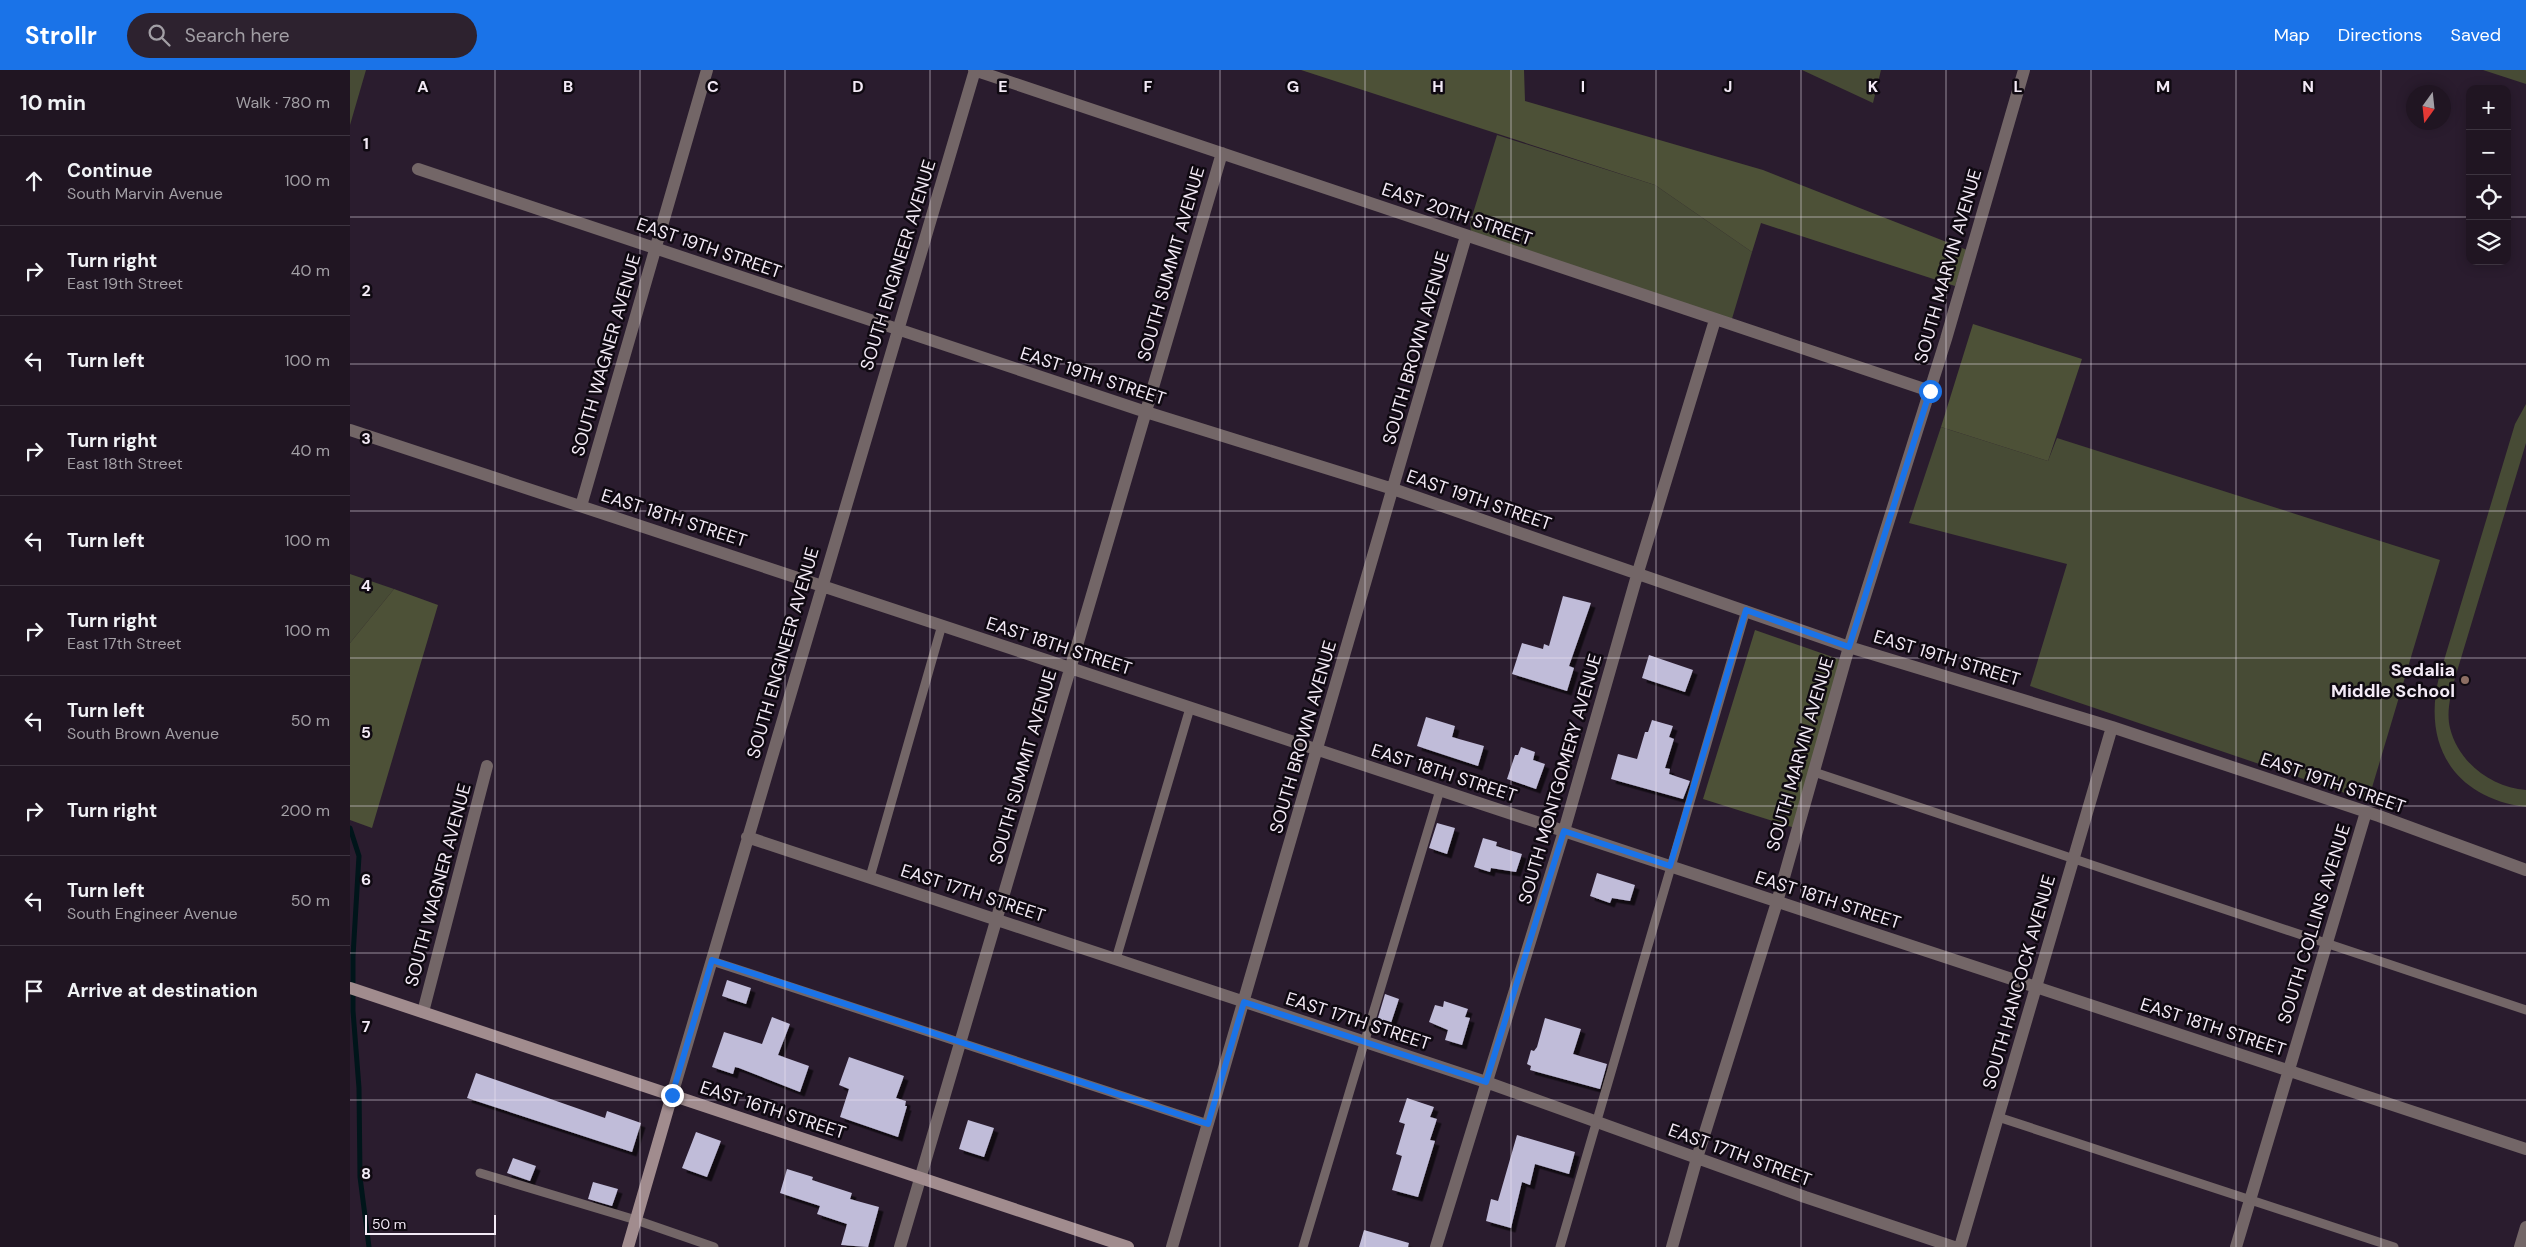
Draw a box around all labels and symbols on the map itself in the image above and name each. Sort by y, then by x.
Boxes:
text: A [417,76,429,97]
text: B [563,76,573,97]
text: C [707,76,719,97]
text: D [852,76,864,97]
text: E [998,76,1008,97]
text: F [1144,76,1153,97]
text: G [1287,76,1299,97]
text: H [1432,76,1444,97]
text: I [1581,76,1585,97]
text: J [1724,76,1732,97]
text: K [1868,76,1879,97]
text: L [2014,76,2023,97]
text: M [2156,76,2170,97]
text: N [2302,76,2314,97]
north arrow [2406,85,2451,130]
text: 1 [363,133,369,154]
street label: SOUTH ENGINEER AVENUE [855,157,941,373]
street label: SOUTH SUMMIT AVENUE [1132,164,1210,364]
street label: SOUTH MARVIN AVENUE [1909,166,1987,366]
street label: EAST 20TH STREET [1379,177,1535,251]
street label: EAST 19TH STREET [633,212,785,284]
street label: SOUTH BROWN AVENUE [1377,249,1455,447]
street label: SOUTH WAGNER AVENUE [566,251,646,459]
text: 2 [361,280,371,301]
street label: EAST 19TH STREET [1017,341,1169,411]
route start [1919,380,1942,403]
text: 3 [361,428,371,449]
street label: EAST 19TH STREET [1403,464,1555,536]
street label: EAST 18TH STREET [598,483,750,553]
street label: SOUTH ENGINEER AVENUE [741,545,825,761]
text: 4 [361,575,371,596]
street label: EAST 18TH STREET [983,611,1135,681]
street label: EAST 19TH STREET [1871,624,2023,692]
street label: SOUTH BROWN AVENUE [1264,638,1342,836]
street label: SOUTH MONTGOMERY AVENUE [1513,651,1607,907]
street label: SOUTH MARVIN AVENUE [1761,654,1839,854]
place label: Sedalia Middle School [2331,658,2455,703]
street label: SOUTH SUMMIT AVENUE [984,667,1062,867]
marker: Sedalia Middle School [2459,674,2471,686]
text: 5 [361,722,371,743]
street label: EAST 18TH STREET [1368,738,1520,808]
street label: EAST 19TH STREET [2257,747,2409,819]
street label: SOUTH WAGNER AVENUE [399,781,477,989]
street label: SOUTH COLLINS AVENUE [2272,821,2356,1027]
street label: EAST 17TH STREET [898,858,1048,928]
street label: EAST 18TH STREET [1752,865,1904,935]
text: 6 [361,869,371,890]
street label: SOUTH HANCOCK AVENUE [1977,872,2061,1092]
street label: EAST 17TH STREET [1283,986,1433,1056]
street label: EAST 18TH STREET [2137,992,2289,1062]
text: 7 [362,1016,371,1037]
street label: EAST 16TH STREET [697,1075,849,1145]
route end [661,1084,684,1107]
street label: EAST 17TH STREET [1665,1118,1815,1192]
text: 8 [361,1163,371,1184]
scale bar [365,1212,496,1235]

